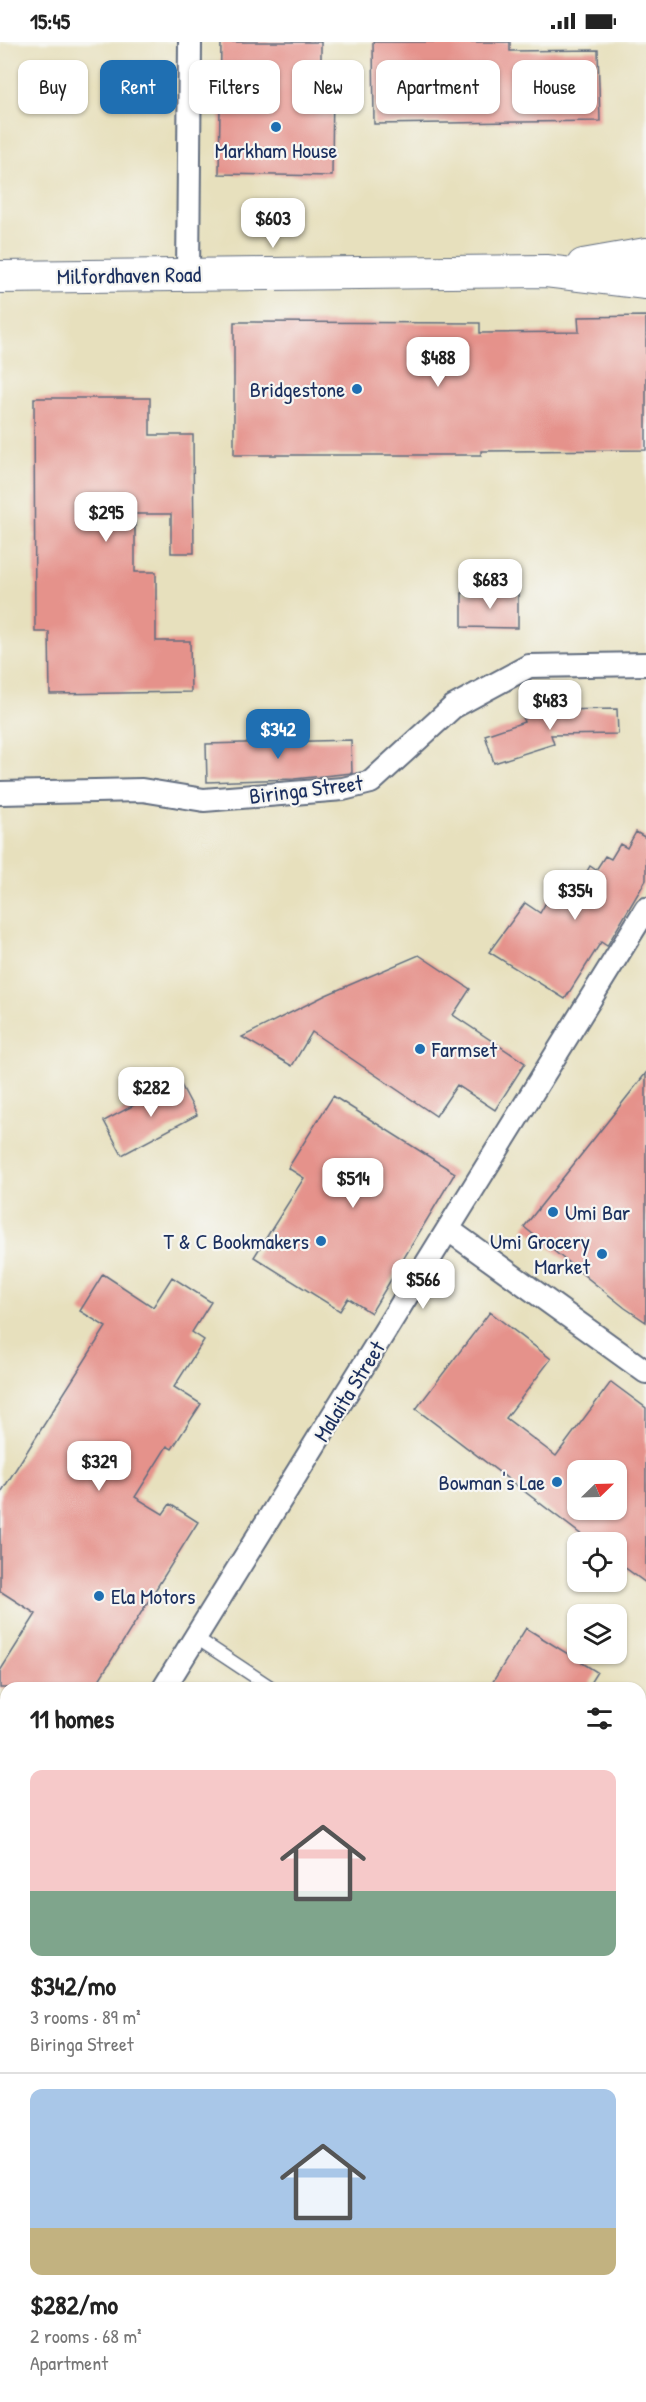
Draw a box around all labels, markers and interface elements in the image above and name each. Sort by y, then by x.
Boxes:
text: 15:45 [30,6,70,36]
chip: Buy [18,60,88,114]
chip: Rent [100,60,177,114]
chip: Filters [189,60,280,114]
chip: New [292,60,364,114]
chip: Apartment [376,60,500,114]
chip: House [512,60,597,114]
marker: Markham House [269,120,283,134]
place label: Markham House [215,135,337,165]
pin: $603 [237,198,309,249]
text: $603 [255,204,291,231]
street label: Milfordhaven Road [57,259,202,291]
pin: $488 [402,337,474,388]
text: $488 [421,343,455,370]
place label: Bridgestone [250,374,345,404]
marker: Bridgestone [350,382,364,396]
pin: $295 [70,492,142,543]
text: $295 [88,498,124,525]
pin: $683 [454,559,526,610]
text: $683 [472,565,508,592]
pin: $483 [514,680,586,731]
text: $483 [532,686,568,713]
pin: $342 [242,709,314,760]
text: $342 [260,715,296,742]
street label: Biringa Street [248,767,365,811]
pin: $354 [539,870,611,921]
text: $354 [557,876,593,903]
place label: Farmset [431,1034,498,1064]
marker: Farmset [413,1042,427,1056]
pin: $282 [115,1067,187,1118]
text: $282 [132,1073,170,1100]
pin: $514 [317,1158,389,1209]
text: $514 [336,1164,370,1191]
place label: Umi Bar [565,1197,631,1227]
marker: Umi Bar [546,1205,560,1219]
place label: T & C Bookmakers [163,1226,309,1256]
place label: Umi Grocery Market [490,1226,590,1281]
marker: T & C Bookmakers [314,1234,328,1248]
marker: Umi Grocery Market [595,1247,609,1261]
pin: $566 [387,1259,459,1310]
text: $566 [406,1265,440,1292]
street label: Malaita Street [306,1335,392,1447]
pin: $329 [63,1441,135,1492]
text: $329 [81,1447,117,1474]
north arrow [567,1460,627,1520]
map controls [567,1460,627,1664]
place label: Bowman's Lae [439,1467,545,1497]
marker: Bowman's Lae [550,1475,564,1489]
button: locate [567,1532,627,1592]
place label: Ela Motors [111,1581,196,1611]
marker: Ela Motors [92,1589,106,1603]
button: layers [567,1604,627,1664]
text: 11 homes [30,1701,114,1736]
icon: filters [583,1702,616,1735]
icon: home [269,1809,377,1917]
text: $342/mo [30,1968,116,2003]
text: 3 rooms · 89 m² [30,2003,141,2030]
text: Biringa Street [30,2030,134,2057]
icon: home [269,2128,377,2236]
text: $282/mo [30,2287,118,2322]
text: 2 rooms · 68 m² [30,2322,142,2349]
text: Apartment [30,2349,108,2376]

